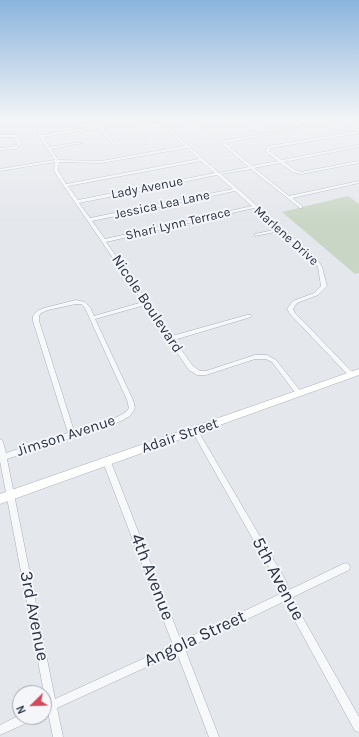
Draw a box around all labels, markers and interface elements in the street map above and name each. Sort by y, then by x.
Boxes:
street label: Lady Avenue [110,173,184,203]
street label: Jessica Lea Lane [113,187,211,223]
street label: Marlene Drive [251,203,321,269]
street label: Shari Lynn Terrace [124,204,232,244]
street label: Nicole Boulevard [107,251,187,357]
street label: Jimson Avenue [14,412,118,460]
street label: Adair Street [139,414,221,458]
street label: 4th Avenue [126,531,178,623]
street label: 5th Avenue [247,534,309,624]
street label: 3rd Avenue [15,569,53,663]
street label: Angola Street [141,606,249,672]
north arrow [12,685,52,725]
text: N [14,703,29,716]

